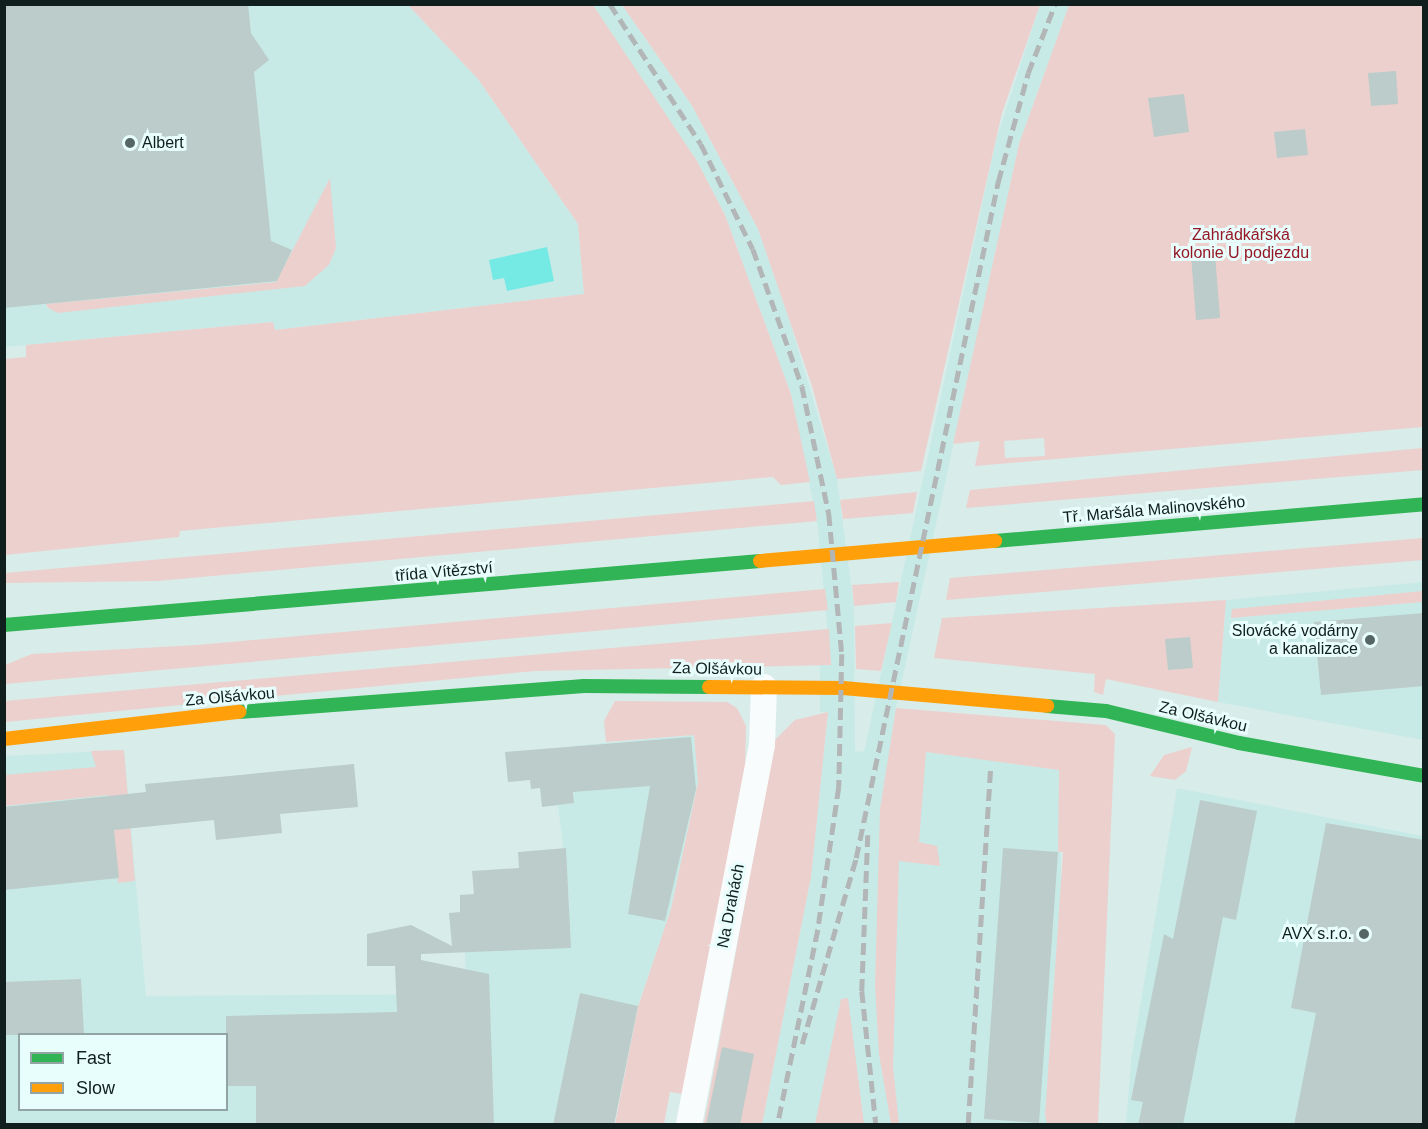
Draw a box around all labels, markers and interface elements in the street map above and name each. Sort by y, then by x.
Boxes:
place label: Albert [142,133,184,153]
marker: Albert [123,136,137,150]
park label: Zahrádkářská kolonie U podjezdu [1173,225,1309,263]
street label: Tř. Maršála Malinovského [1062,492,1246,528]
street label: třída Vítězství [394,558,494,586]
place label: Slovácké vodárny a kanalizace [1232,621,1358,659]
marker: Slovácké vodárny a kanalizace [1363,633,1377,647]
street label: Za Olšávkou [672,659,762,679]
street label: Za Olšávkou [184,684,276,710]
street label: Za Olšávkou [1157,698,1249,736]
street label: Na Drahách [713,862,749,950]
place label: AVX s.r.o. [1282,924,1352,944]
marker: AVX s.r.o. [1357,927,1371,941]
legend [18,1033,228,1111]
text: Fast [76,1048,111,1068]
text: Slow [76,1078,115,1098]

